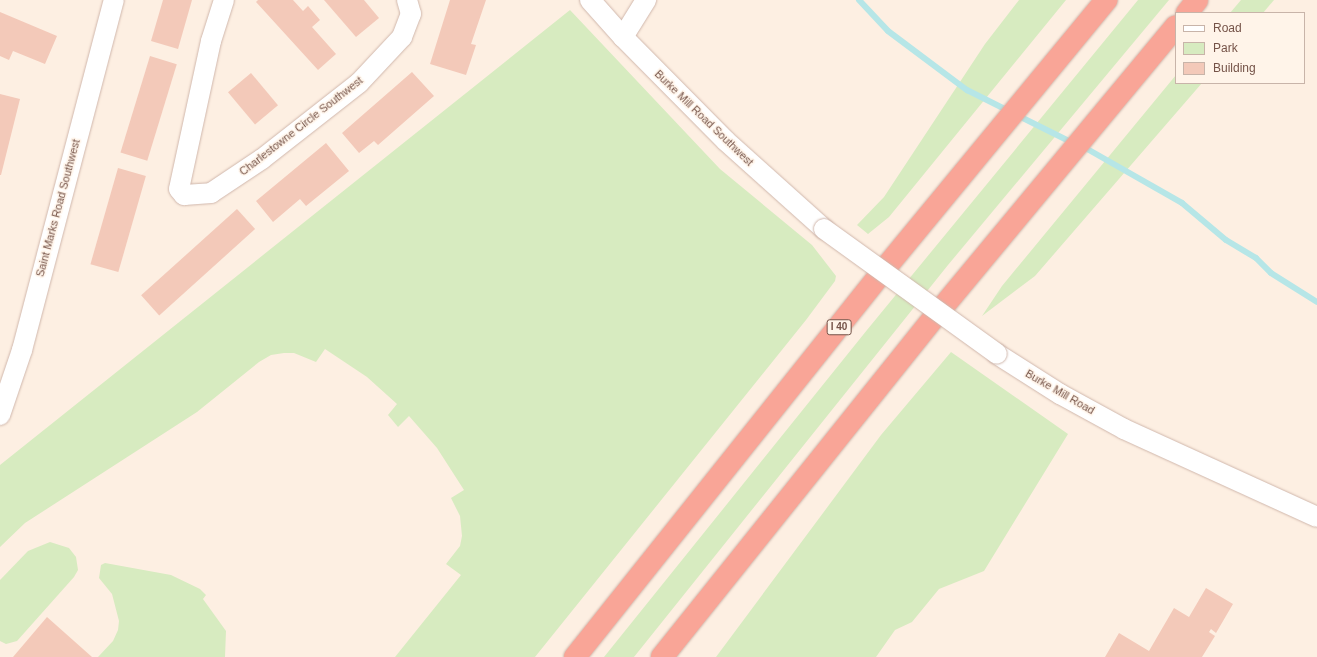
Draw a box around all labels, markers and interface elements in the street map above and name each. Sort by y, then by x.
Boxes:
legend [1175,12,1305,84]
text: Road [1213,21,1242,35]
text: Park [1213,41,1238,55]
text: Building [1213,61,1256,75]
street label: Burke Mill Road Southwest [652,67,756,169]
street label: Charlestowne Circle Southwest [237,74,365,178]
street label: Saint Marks Road Southwest [33,138,83,278]
road number: I 40 [826,319,852,335]
street label: Burke Mill Road [1023,367,1097,417]

